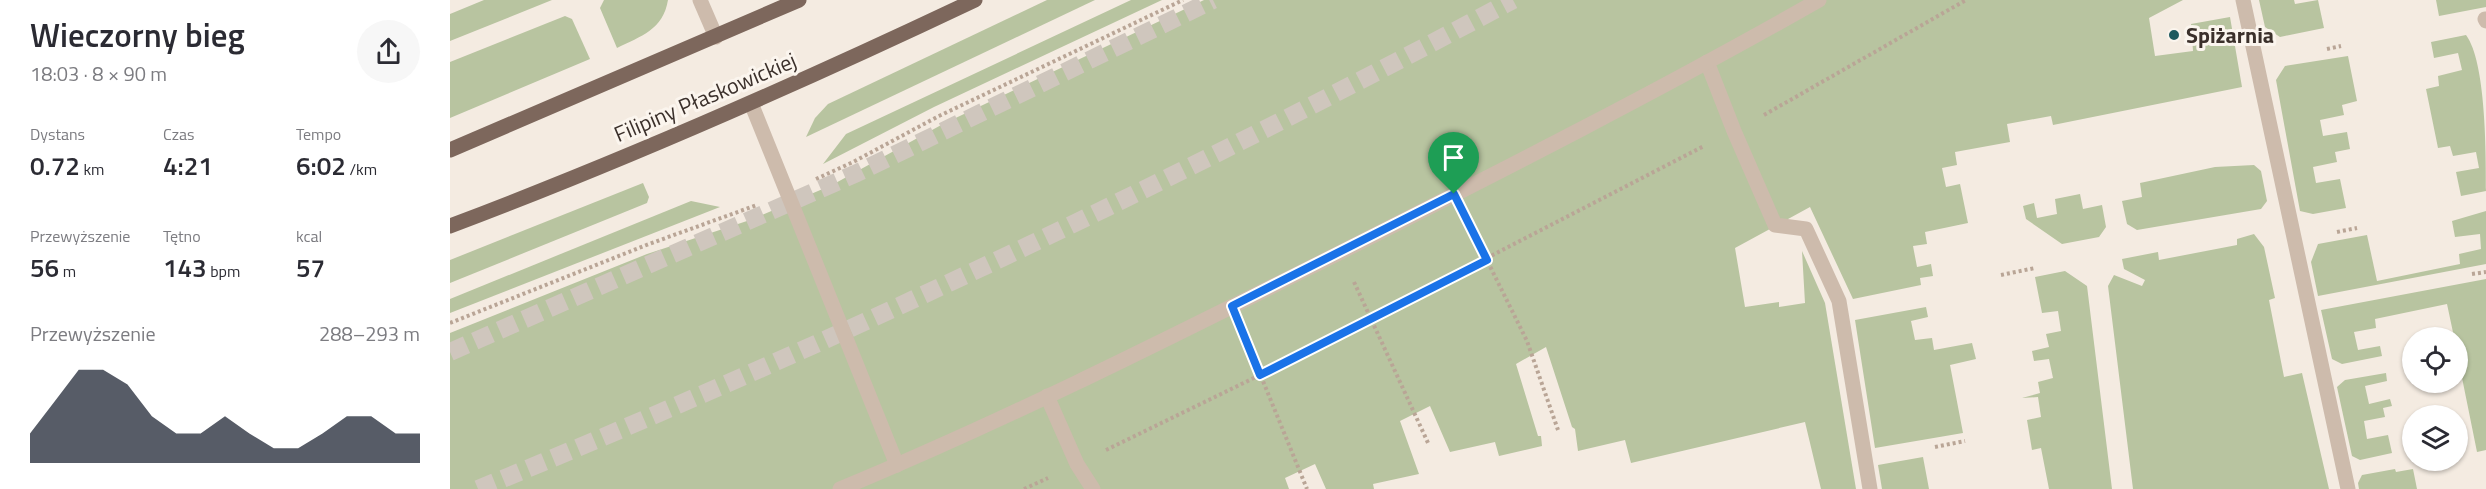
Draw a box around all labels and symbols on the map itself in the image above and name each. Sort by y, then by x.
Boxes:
place label: Spiżarnia [2186,18,2274,52]
marker: Spiżarnia [2167,28,2181,42]
street label: Filipiny Płaskowickiej [609,43,801,151]
pin [1428,132,1479,194]

